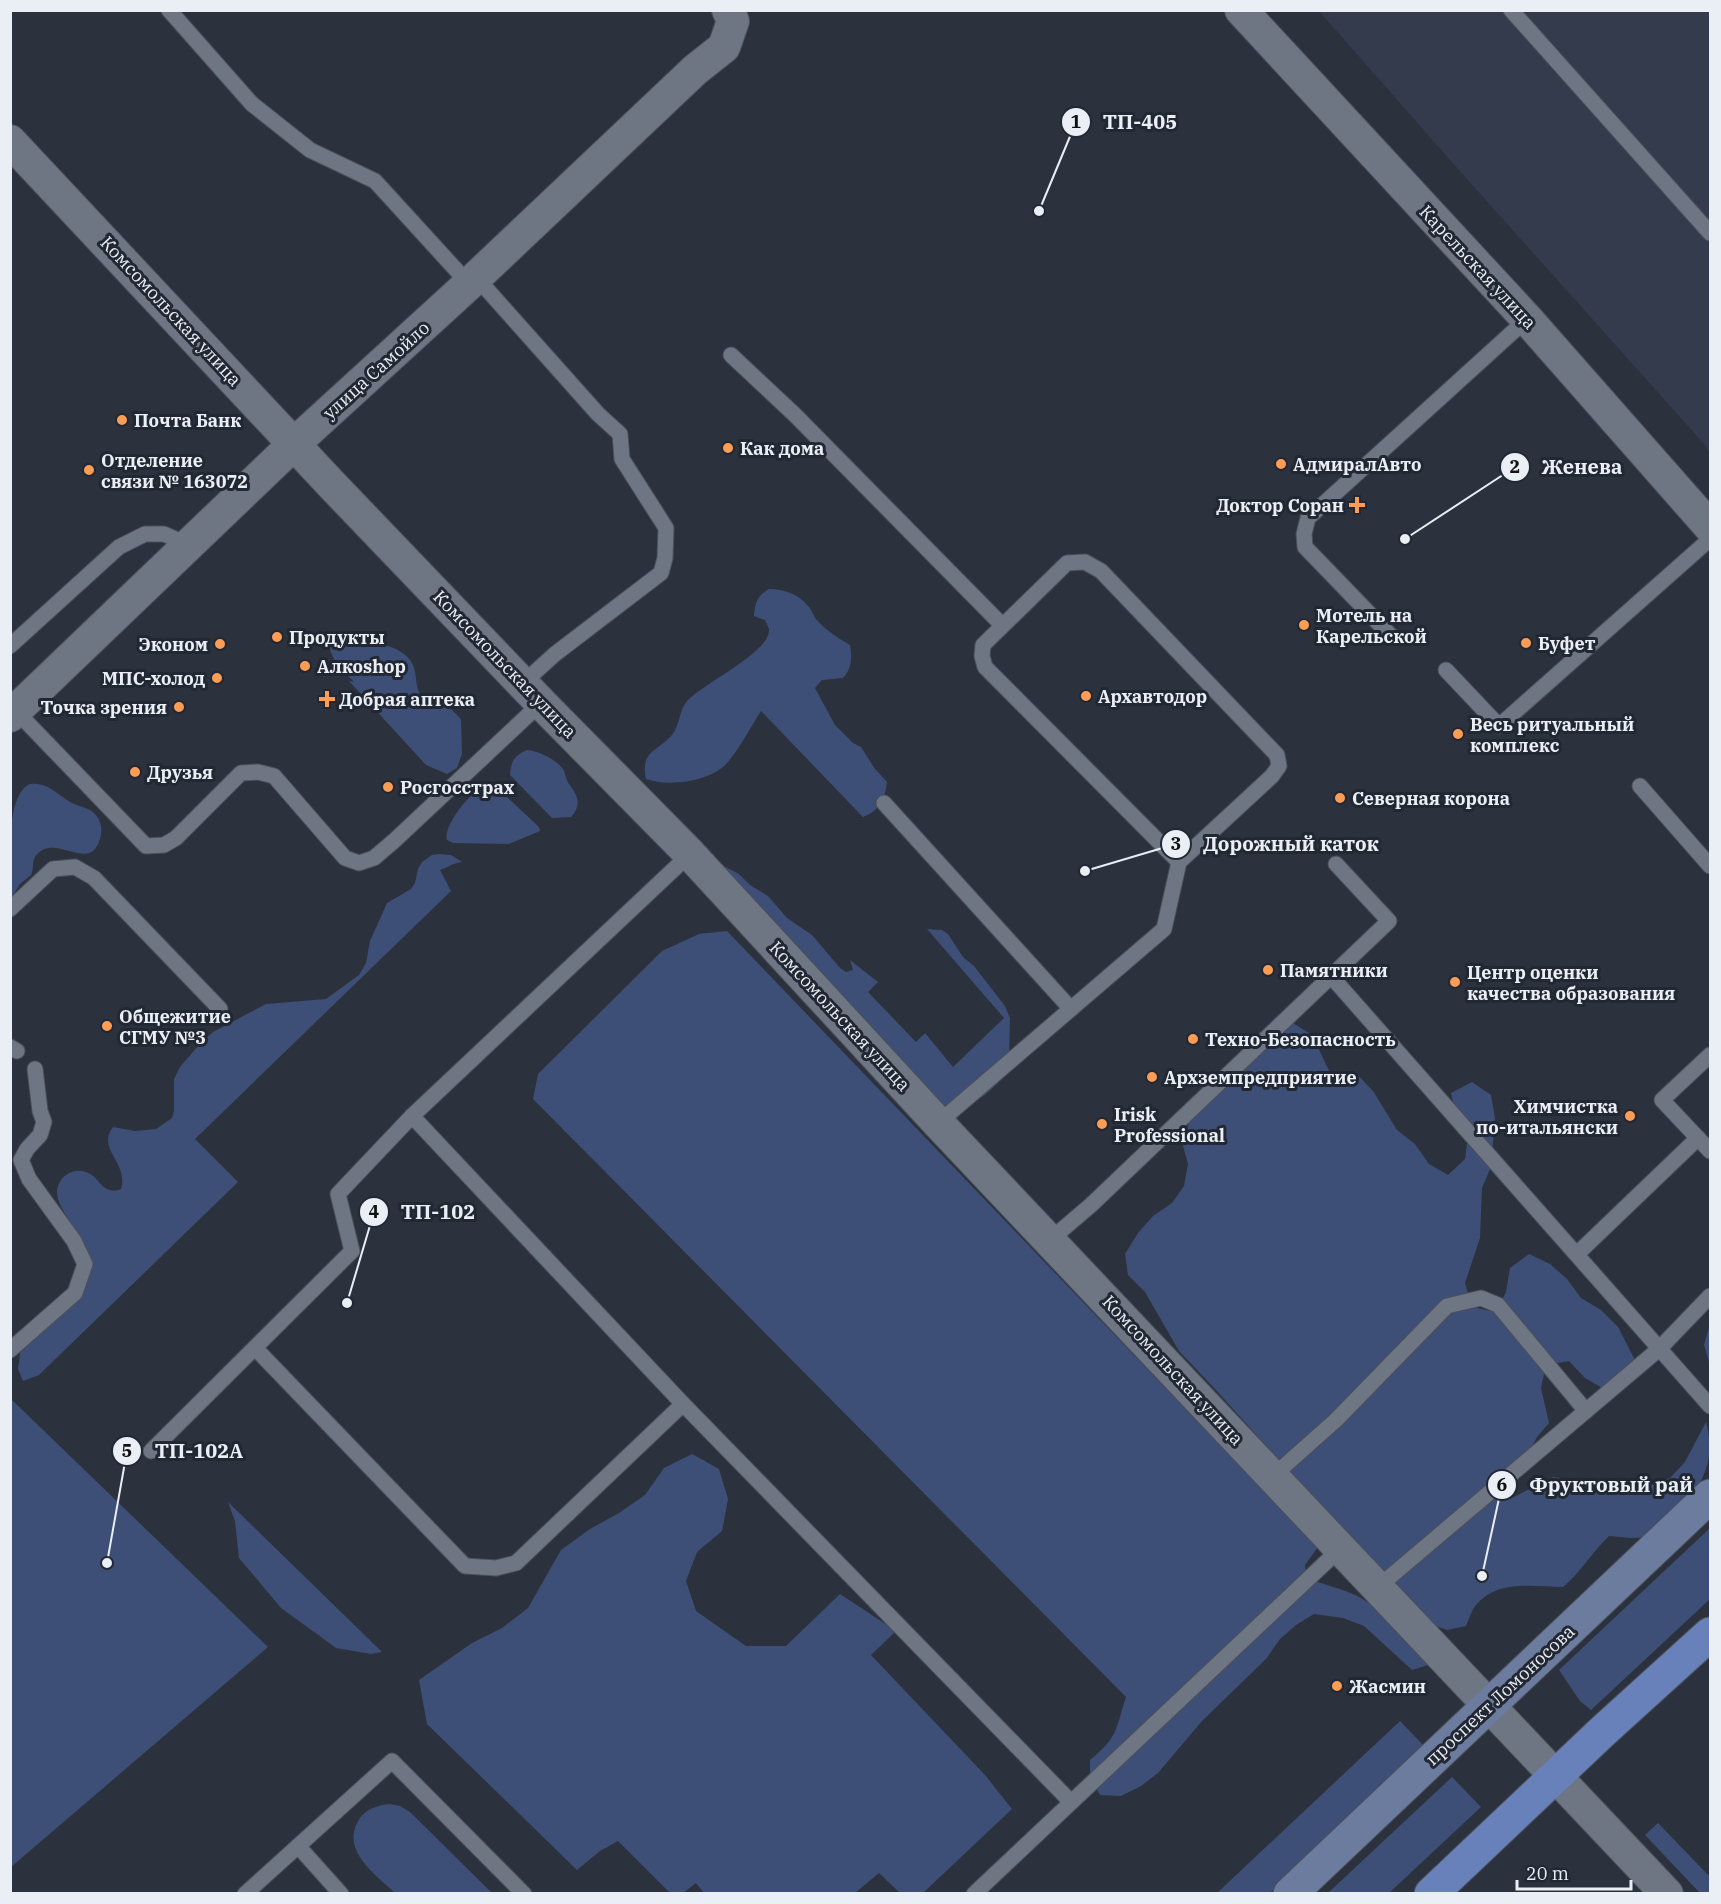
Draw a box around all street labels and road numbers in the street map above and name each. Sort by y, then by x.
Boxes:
street label: Карельская улица [1415,200,1541,334]
street label: Комсомольская улица [96,231,247,391]
street label: улица Самойло [318,316,434,424]
street label: Комсомольская улица [428,585,582,743]
street label: Комсомольская улица [765,936,916,1096]
street label: Комсомольская улица [1098,1290,1249,1450]
street label: проспект Ломоносова [1421,1620,1580,1770]

